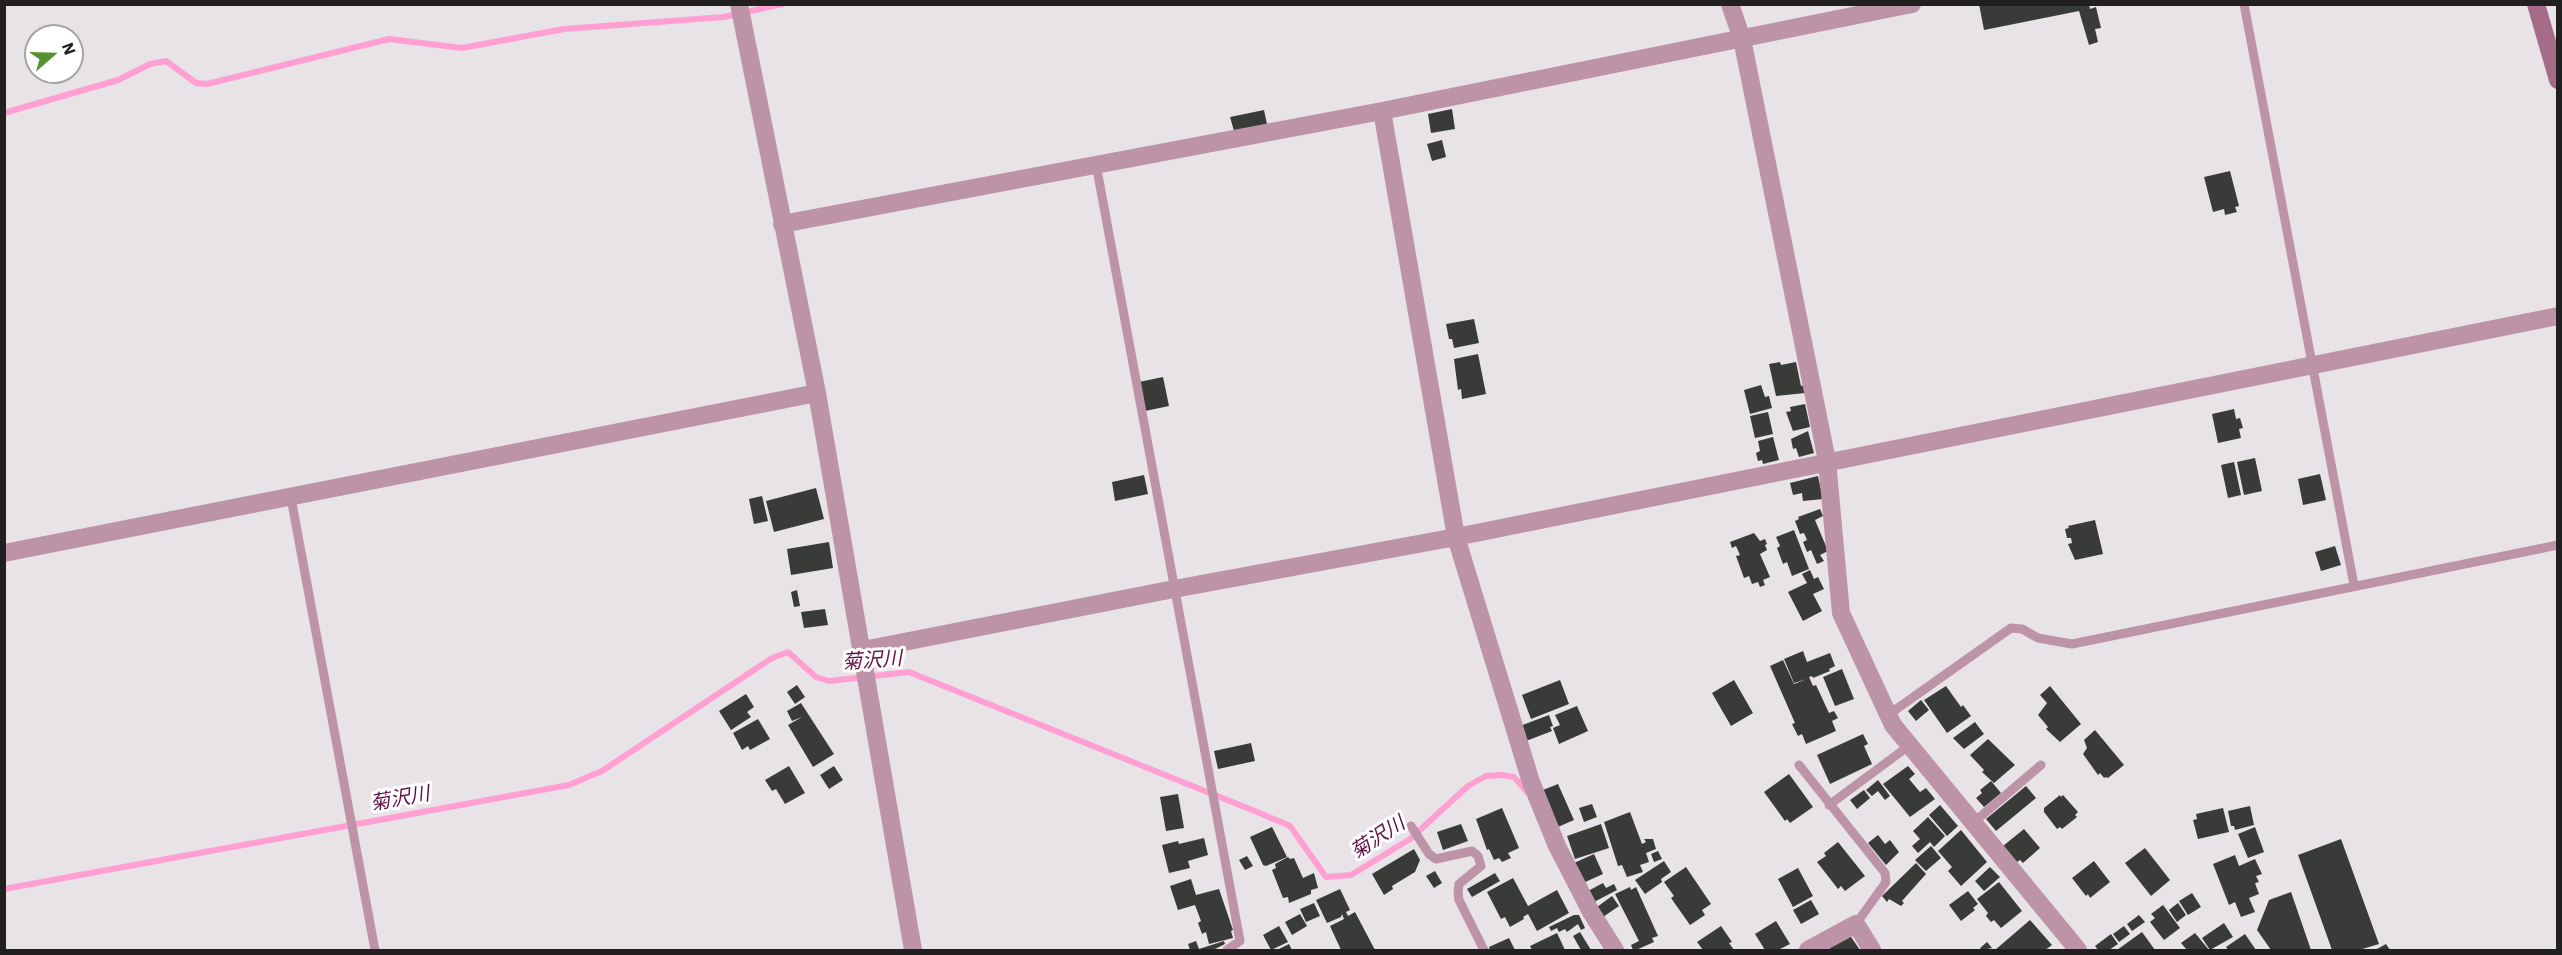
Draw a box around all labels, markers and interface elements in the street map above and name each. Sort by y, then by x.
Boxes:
north arrow [24,24,84,84]
text: N [58,40,80,57]
water label: 菊沢川 [841,647,903,675]
water label: 菊沢川 [368,782,432,816]
water label: 菊沢川 [1346,812,1410,864]

